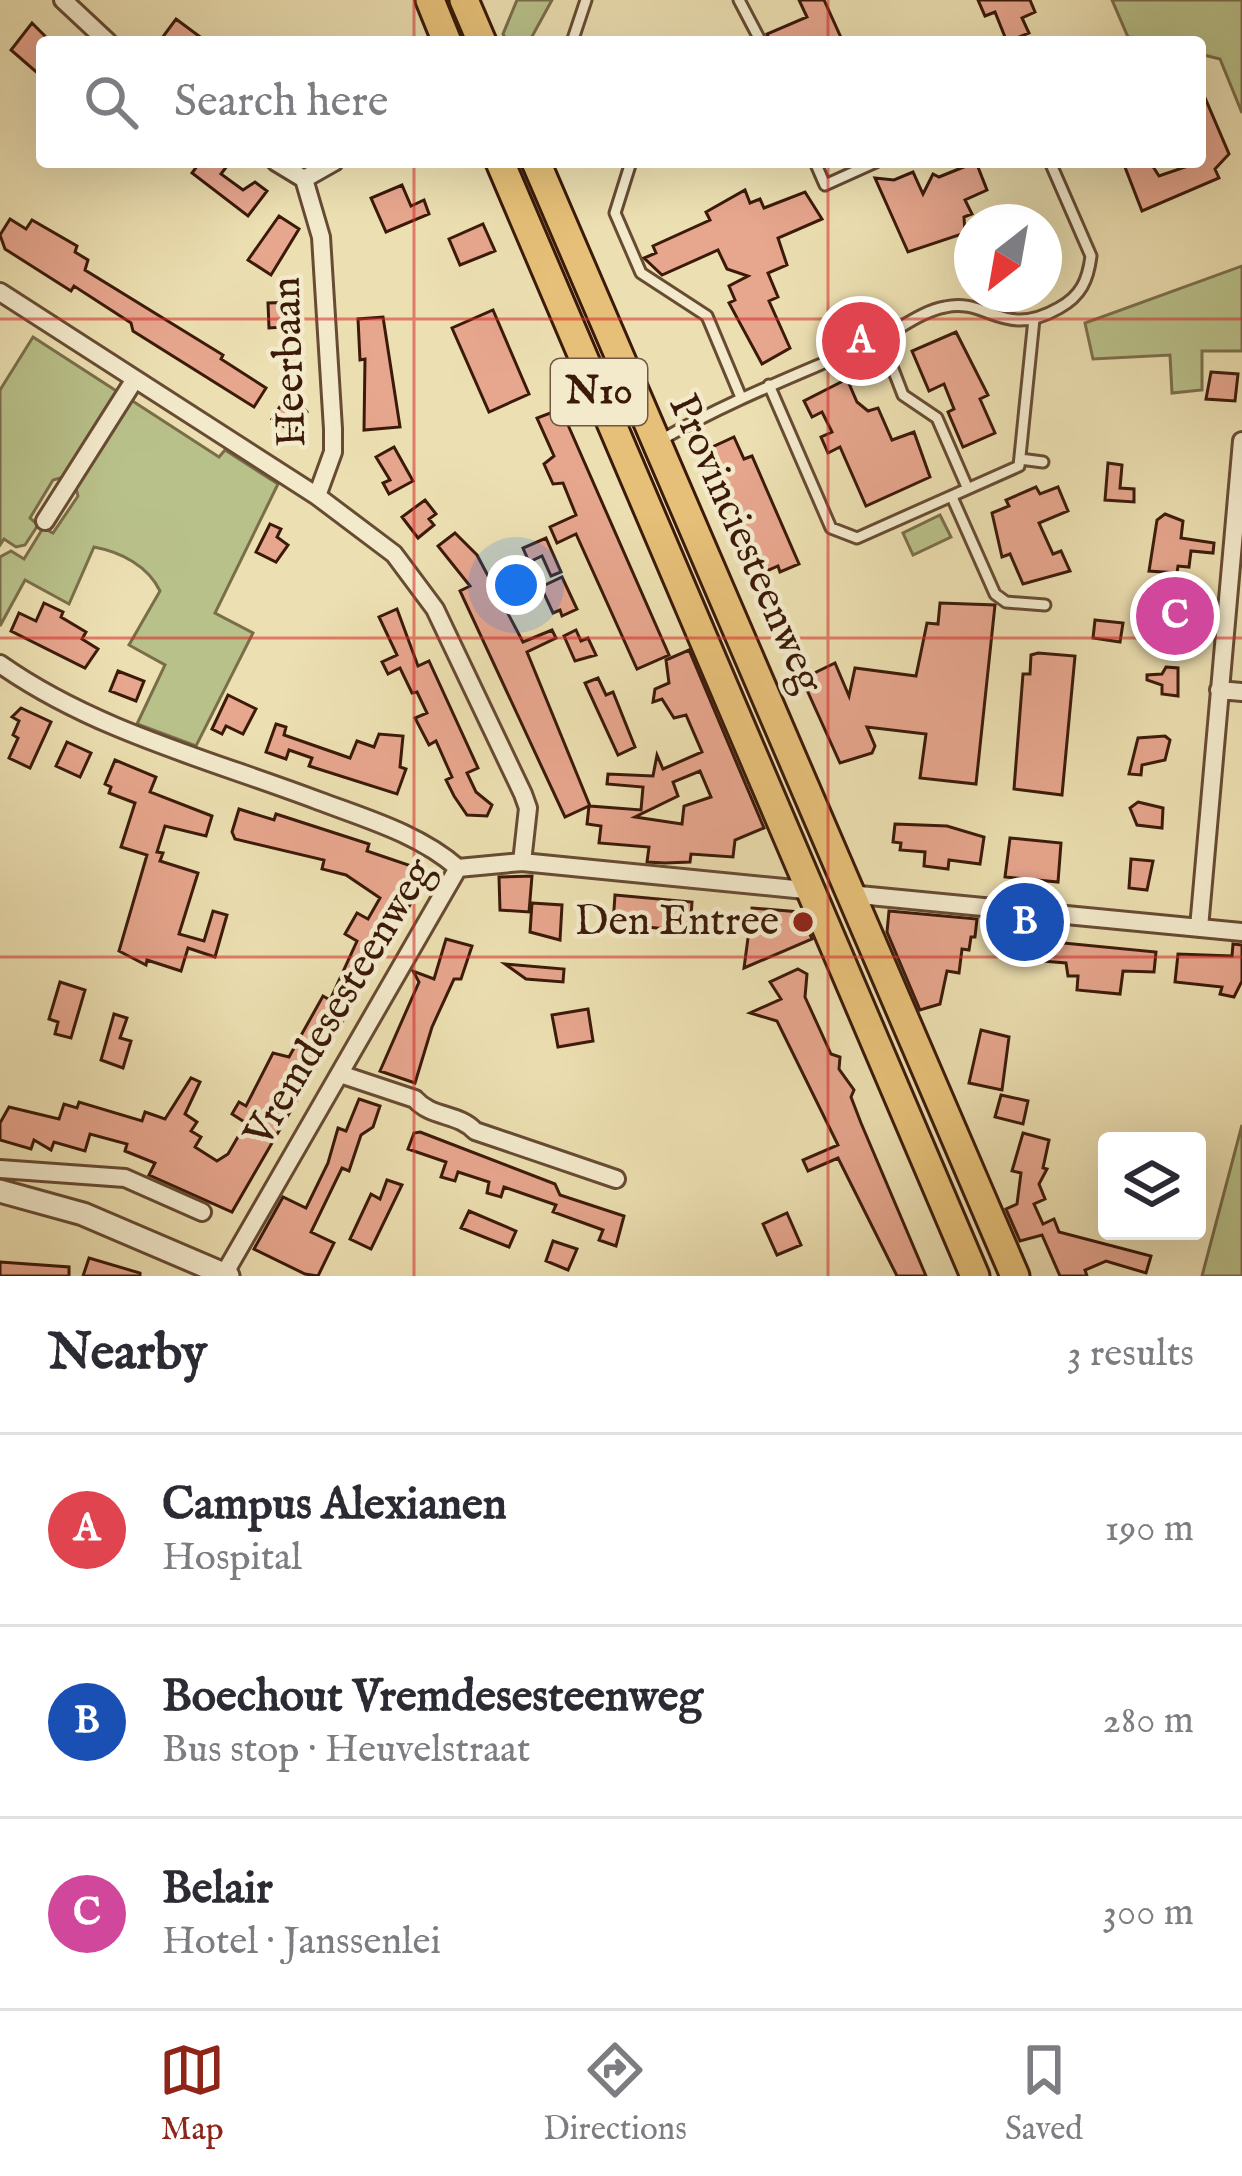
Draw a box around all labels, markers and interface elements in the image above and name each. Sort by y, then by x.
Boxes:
search box [36,36,1206,168]
icon: search [78,69,144,135]
text: Search here [174,74,388,131]
north arrow [954,204,1062,312]
street label: Heerbaan [261,276,319,448]
pin: A [822,296,900,386]
road number: N10 [551,359,647,425]
street label: Provinciesteenweg [655,386,835,703]
your location [486,555,546,615]
pin: C [1136,571,1214,661]
street label: Vremdesesteenweg [233,848,448,1158]
pin: B [986,877,1064,967]
place label: Den Entree [575,896,779,949]
marker: Den Entree [790,909,816,935]
map controls [1098,1132,1206,1240]
button: layers [1098,1132,1206,1240]
text: Nearby [48,1322,207,1387]
text: 3 results [1067,1330,1194,1379]
text: Campus Alexianen [162,1477,507,1534]
text: A [74,1505,100,1554]
text: 190 m [1105,1505,1194,1554]
text: Hospital [162,1534,302,1583]
text: Boechout Vremdesesteenweg [162,1669,703,1726]
text: B [74,1697,100,1746]
text: 280 m [1103,1697,1194,1746]
text: Bus stop · Heuvelstraat [162,1726,530,1775]
text: Belair [162,1861,273,1918]
text: C [73,1889,101,1938]
text: 300 m [1102,1889,1194,1938]
text: Hotel · Janssenlei [162,1918,441,1967]
tab: Map [159,2037,225,2151]
tab: Directions [543,2037,687,2151]
tab: Saved [1005,2037,1083,2151]

